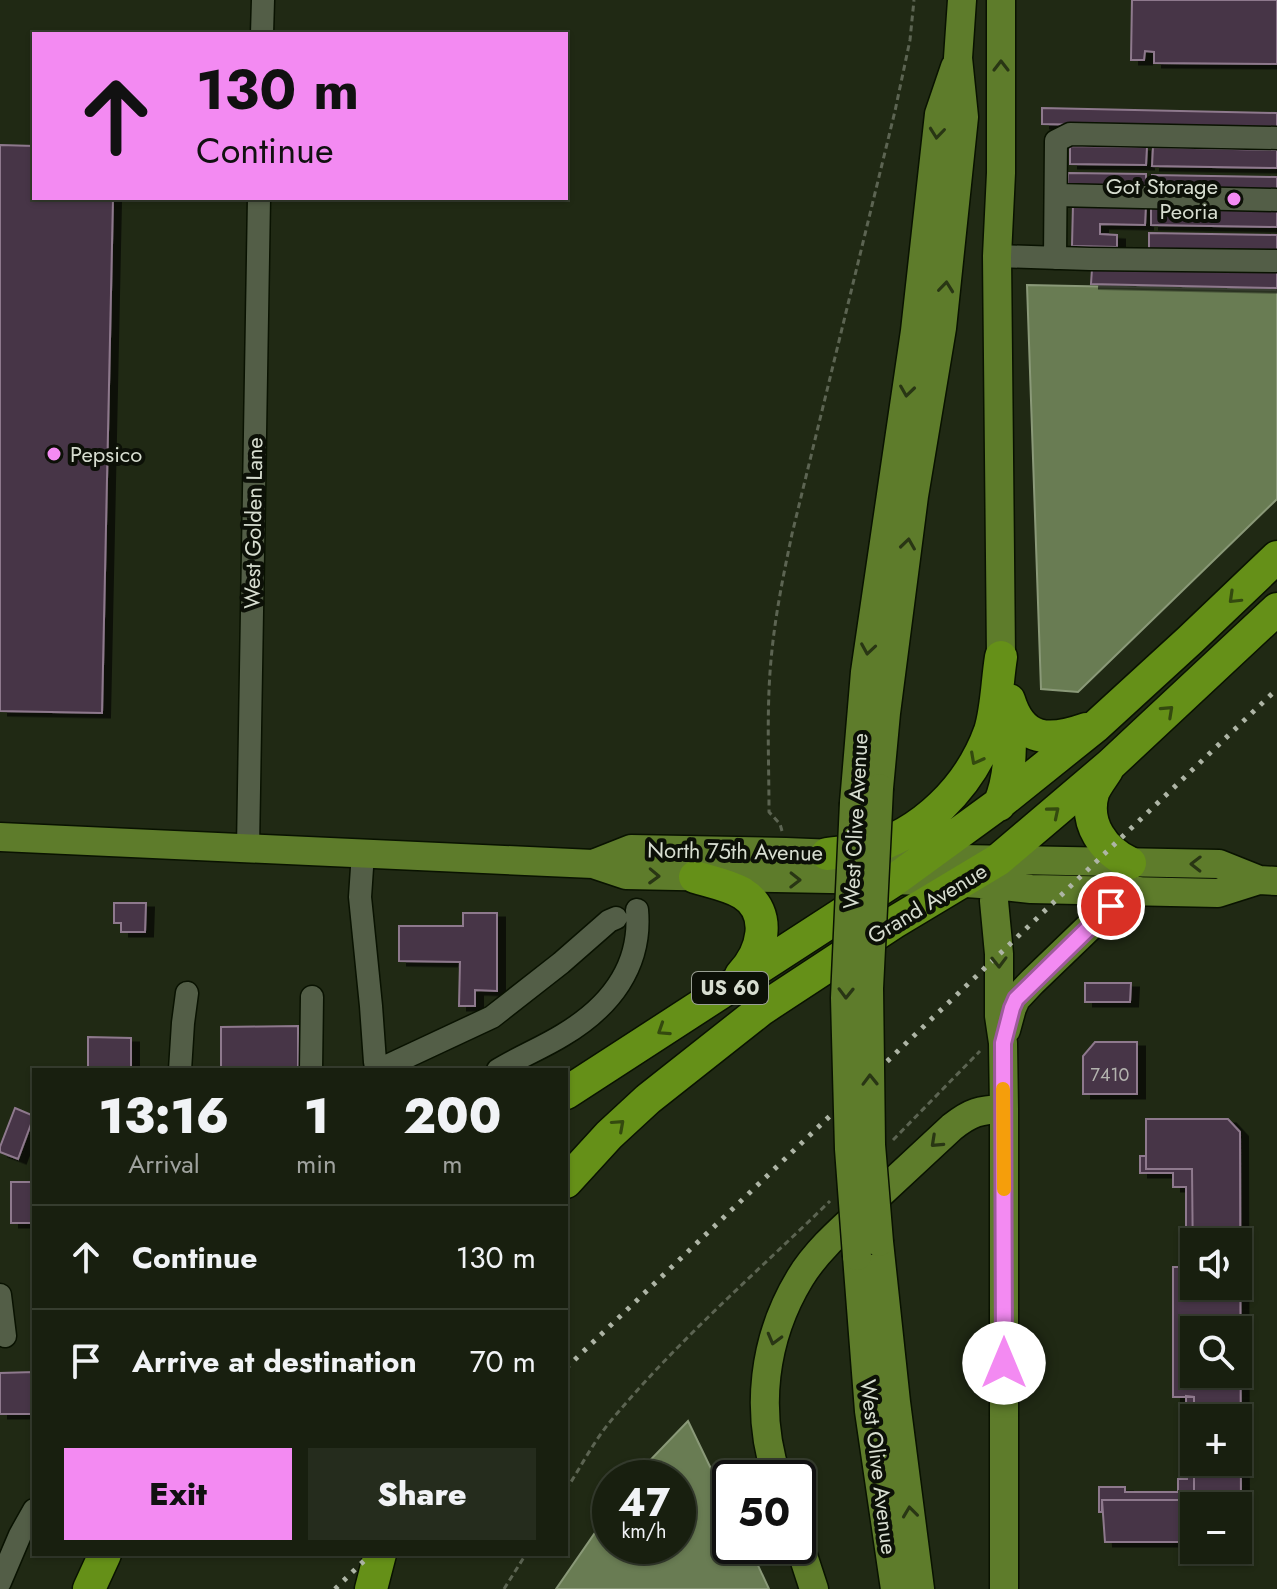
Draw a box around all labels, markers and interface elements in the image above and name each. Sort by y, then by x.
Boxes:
text: 130 m [196,49,359,130]
one-way arrow [992,59,1010,72]
icon: ahead [64,64,168,168]
text: Continue [196,124,334,176]
one-way arrow [929,126,946,140]
place label: Got Storage Peoria [1106,170,1218,227]
marker: Got Storage Peoria [1225,190,1243,208]
one-way arrow [937,280,954,293]
one-way arrow [899,385,916,398]
street label: West Golden Lane [236,437,270,609]
place label: Pepsico [70,438,142,470]
marker: Pepsico [45,445,63,463]
one-way arrow [899,537,916,551]
one-way arrow [1229,589,1243,604]
one-way arrow [861,642,878,655]
one-way arrow [1158,706,1173,720]
street label: West Olive Avenue [834,732,876,910]
one-way arrow [971,751,986,766]
one-way arrow [1045,807,1059,822]
street label: North 75th Avenue [647,833,823,869]
street label: Grand Avenue [861,855,993,951]
one-way arrow [1189,855,1202,873]
one-way arrow [648,867,661,885]
one-way arrow [789,871,802,888]
pin [1077,872,1145,940]
icon: arrive [1089,884,1133,928]
one-way arrow [990,956,1007,969]
road number: US 60 [692,972,768,1004]
one-way arrow [837,987,855,1000]
one-way arrow [657,1021,672,1036]
house number: 7410 [1091,1062,1130,1088]
one-way arrow [861,1073,879,1086]
text: 13:16 [99,1082,229,1151]
text: 1 [304,1082,329,1151]
text: 200 [403,1082,501,1151]
one-way arrow [610,1121,625,1135]
one-way arrow [931,1132,946,1146]
text: Arrival [128,1145,200,1183]
text: min [296,1145,337,1183]
text: m [442,1145,462,1183]
map controls [1180,1228,1252,1564]
button: sound [1180,1228,1252,1300]
icon: ahead [64,1235,108,1279]
text: Continue [132,1236,258,1279]
text: 130 m [456,1236,536,1279]
button: search [1180,1316,1252,1388]
position arrow [962,1321,1046,1405]
one-way arrow [767,1332,783,1346]
icon: arrive [64,1339,108,1383]
text: Arrive at destination [132,1340,417,1383]
text: 70 m [470,1340,536,1383]
street label: West Olive Avenue [852,1378,906,1556]
button: + [1180,1404,1252,1476]
button: Exit [64,1448,292,1540]
button: Share [308,1448,536,1540]
speed limit sign: 50 [712,1460,816,1564]
text: 47 [618,1473,670,1531]
button: − [1180,1492,1252,1564]
one-way arrow [902,1505,919,1519]
text: km/h [621,1517,667,1546]

